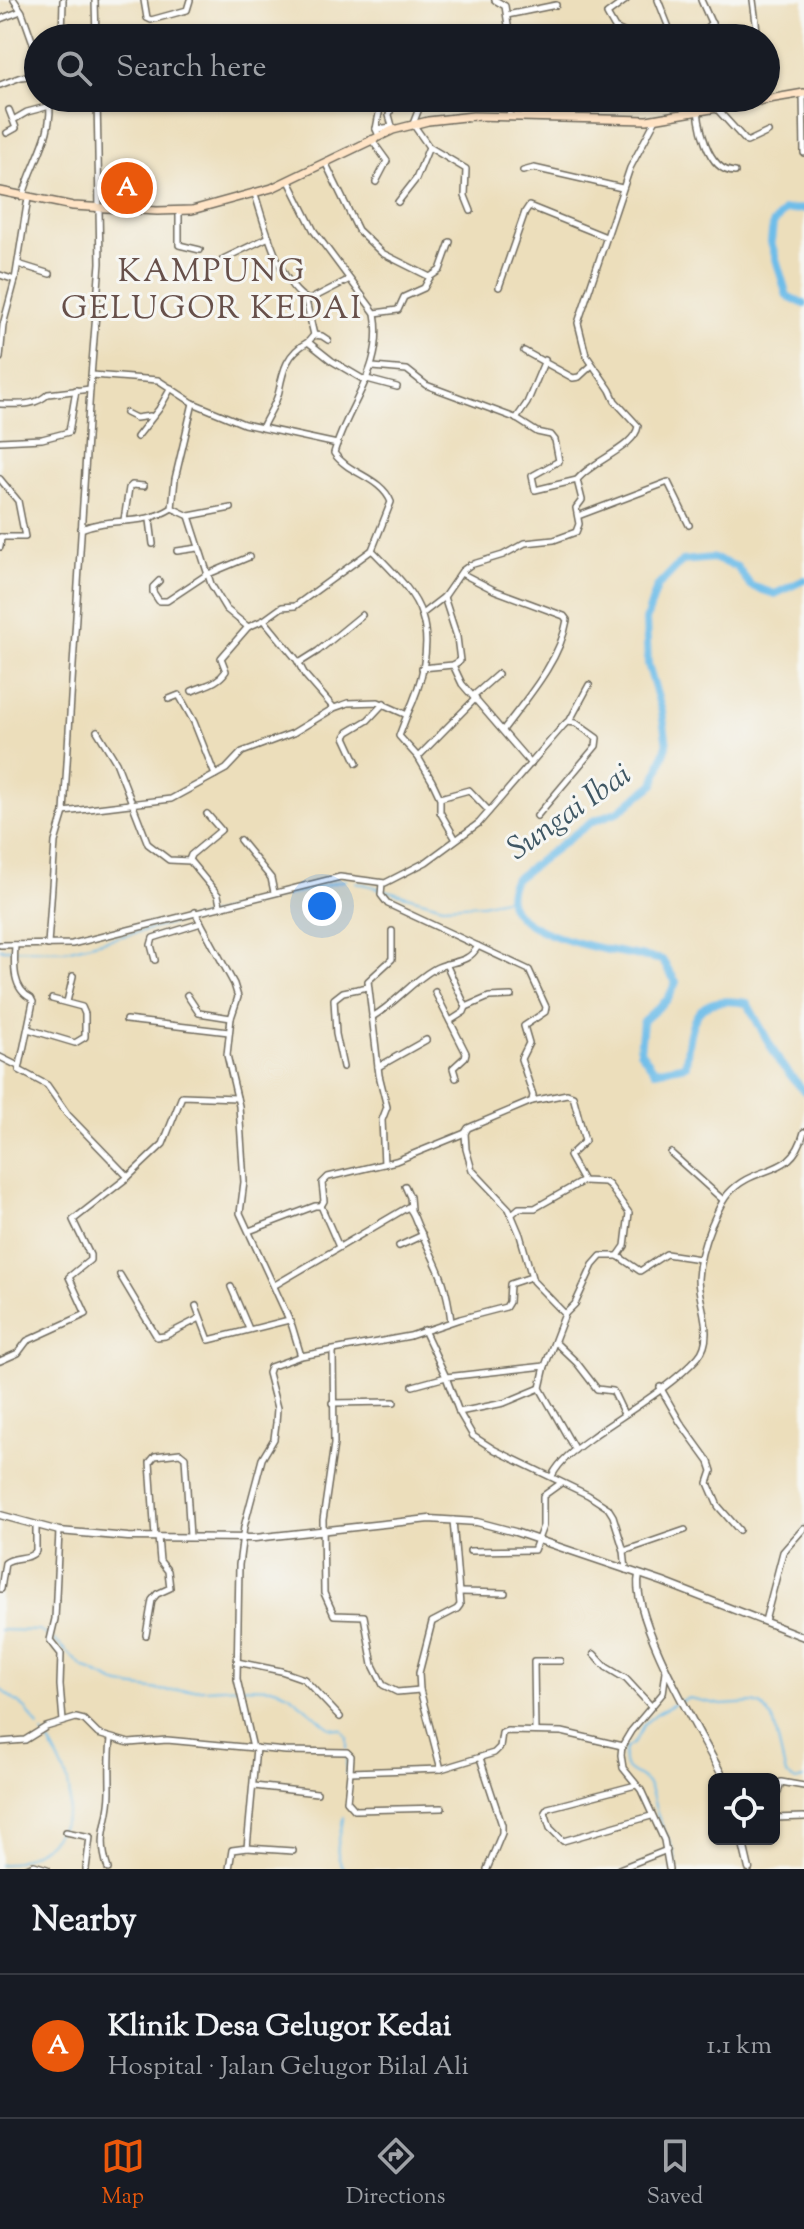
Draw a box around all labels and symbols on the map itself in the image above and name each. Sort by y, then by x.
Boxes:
pin: A [101,158,153,218]
district label: KAMPUNG GELUGOR KEDAI [61,250,363,333]
water label: Sungai Ibai [499,753,641,873]
your location [302,886,342,926]

